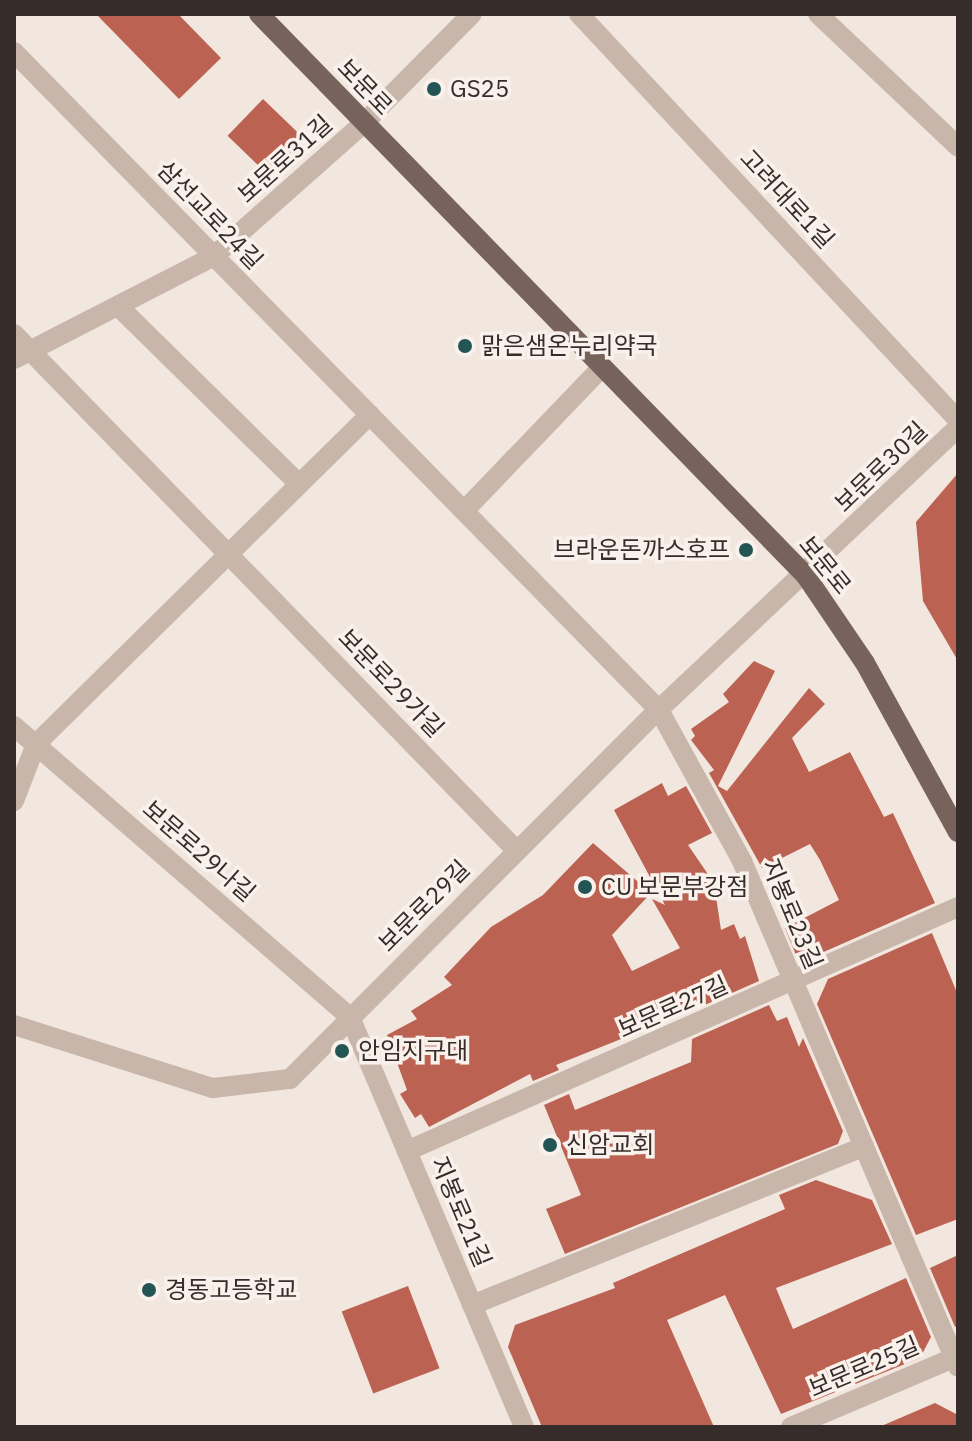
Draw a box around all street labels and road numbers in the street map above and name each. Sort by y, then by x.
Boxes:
street label: 보문로 [332,53,398,121]
street label: 보문로31길 [232,109,338,209]
street label: 고려대로1길 [734,144,840,254]
street label: 삼선교로24길 [151,155,269,275]
street label: 보문로30길 [829,416,933,518]
street label: 보문로 [793,530,857,600]
street label: 보문로29가길 [332,623,450,743]
street label: 보문로29나길 [137,794,261,908]
street label: 보문로29길 [372,854,476,958]
street label: 지봉로23길 [756,854,828,974]
street label: 보문로27길 [614,970,732,1044]
street label: 지봉로21길 [425,1152,497,1272]
street label: 보문로25길 [804,1331,924,1403]

